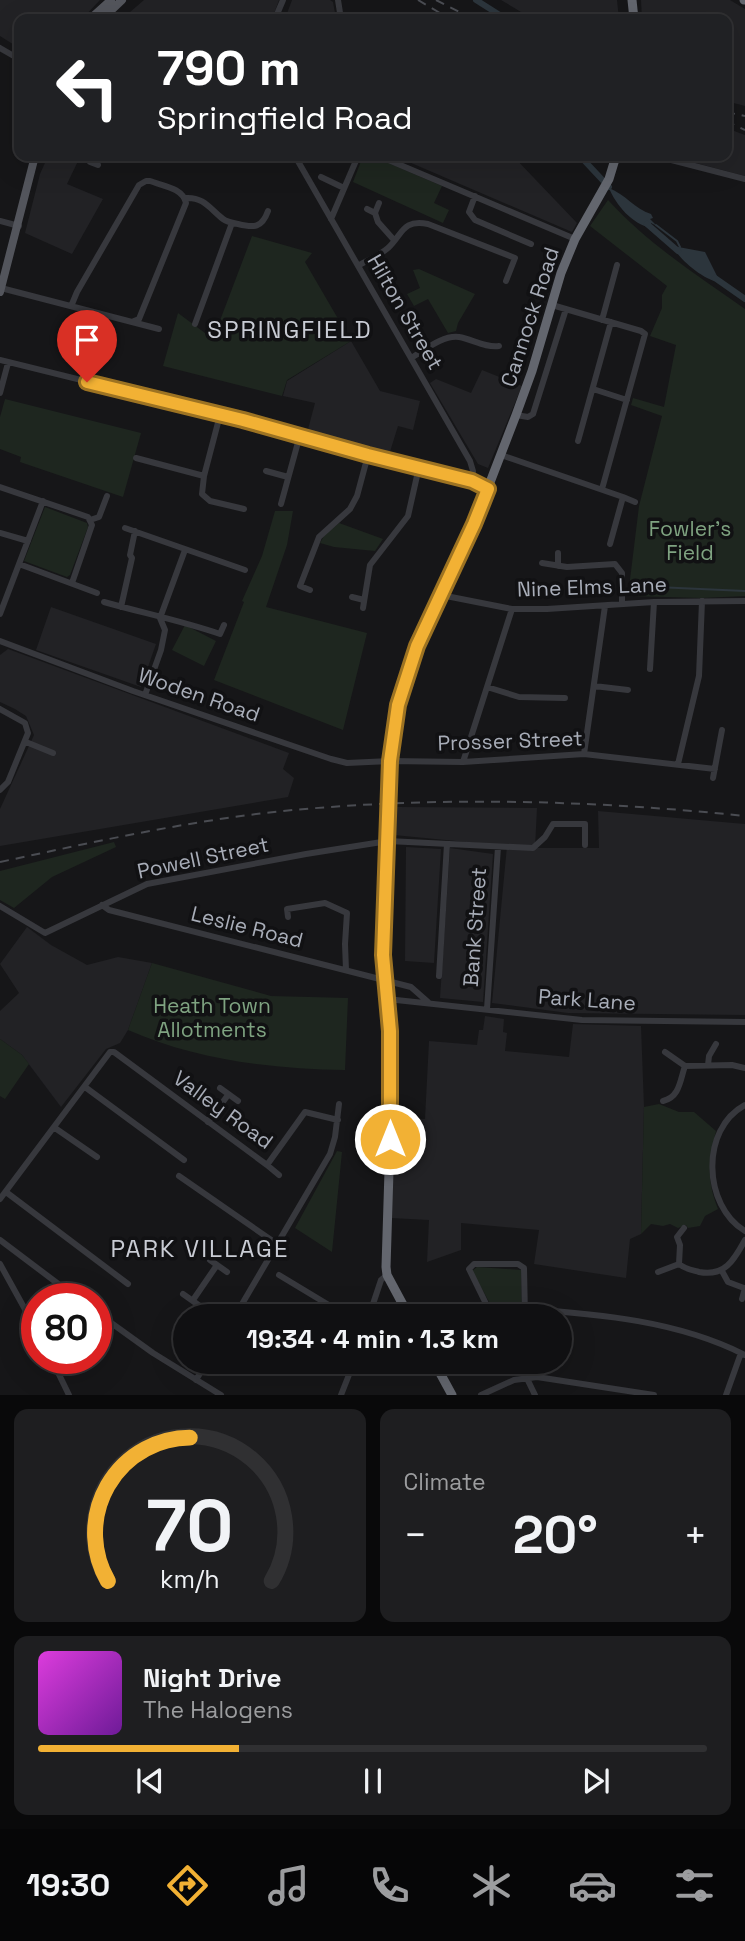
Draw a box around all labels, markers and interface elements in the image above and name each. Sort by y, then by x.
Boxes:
text: 790 m [157,37,300,99]
icon: left [42,42,133,133]
text: Springfield Road [157,98,413,138]
street label: Cannock Road [494,244,565,390]
street label: Hilton Street [362,249,449,374]
pin [57,310,117,382]
district label: SPRINGFIELD [207,314,373,345]
icon: arrive [68,321,106,359]
park label: Fowler's Field [649,515,731,566]
street label: Nine Elms Lane [516,570,667,603]
street label: Woden Road [135,661,264,728]
street label: Prosser Street [437,724,583,757]
street label: Powell Street [135,830,271,885]
street label: Bank Street [457,866,492,988]
street label: Leslie Road [188,900,306,953]
street label: Park Lane [537,983,637,1016]
park label: Heath Town Allotments [153,992,271,1043]
street label: Valley Road [168,1064,278,1155]
position arrow [353,1102,427,1176]
district label: PARK VILLAGE [111,1233,289,1264]
speed limit sign: 80 [21,1283,112,1374]
text: 19:34 · 4 min · 1.3 km [246,1322,499,1356]
text: Climate [404,1467,486,1497]
text: 70 [146,1480,233,1573]
text: 20° [513,1502,598,1568]
text: − [404,1511,427,1559]
text: + [683,1511,707,1559]
text: km/h [160,1563,220,1595]
text: Night Drive [143,1661,281,1695]
text: The Halogens [143,1695,293,1725]
icon: previous [131,1762,169,1800]
icon: pause [354,1762,392,1800]
icon: next [577,1762,615,1800]
icon: directions [163,1861,212,1910]
icon: music [264,1861,313,1910]
icon: phone [365,1861,414,1910]
icon: climate [467,1861,516,1910]
icon: car [568,1861,617,1910]
icon: filters [670,1861,719,1910]
text: 19:30 [26,1865,110,1905]

